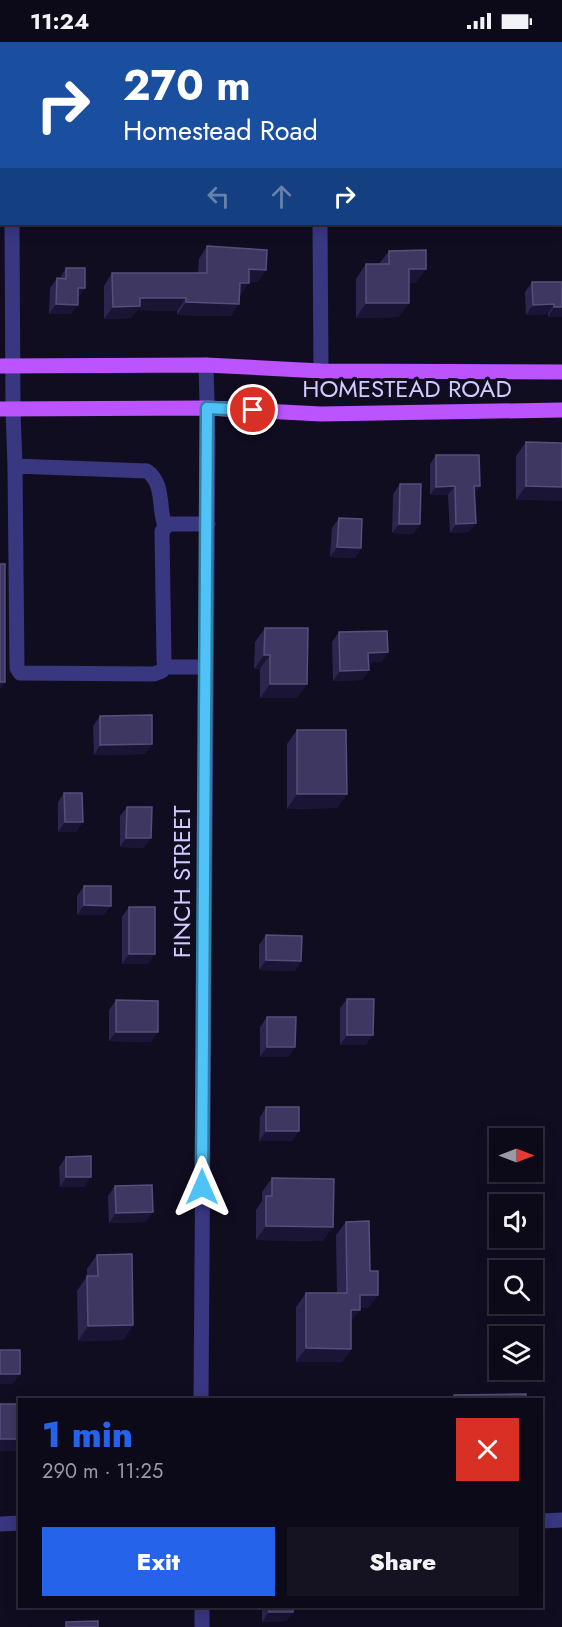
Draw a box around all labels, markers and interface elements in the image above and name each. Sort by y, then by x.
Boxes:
text: 11:24 [30,5,89,37]
text: 270 m [123,55,251,116]
icon: right [24,66,102,144]
text: Homestead Road [123,111,318,150]
icon: left [202,180,235,213]
icon: ahead [265,180,298,213]
icon: right [328,180,361,213]
street label: HOMESTEAD ROAD [302,371,512,406]
pin [227,384,278,435]
icon: arrive [236,393,269,426]
street label: FINCH STREET [164,806,199,958]
north arrow [489,1128,543,1182]
map controls [489,1128,543,1380]
position arrow [170,1155,234,1219]
button: sound [489,1194,543,1248]
button: search [489,1260,543,1314]
button: layers [489,1326,543,1380]
text: 1 min [42,1408,133,1460]
button: close [456,1418,519,1481]
text: 290 m · 11:25 [42,1457,163,1486]
button: Exit [42,1527,275,1596]
button: Share [287,1527,519,1596]

